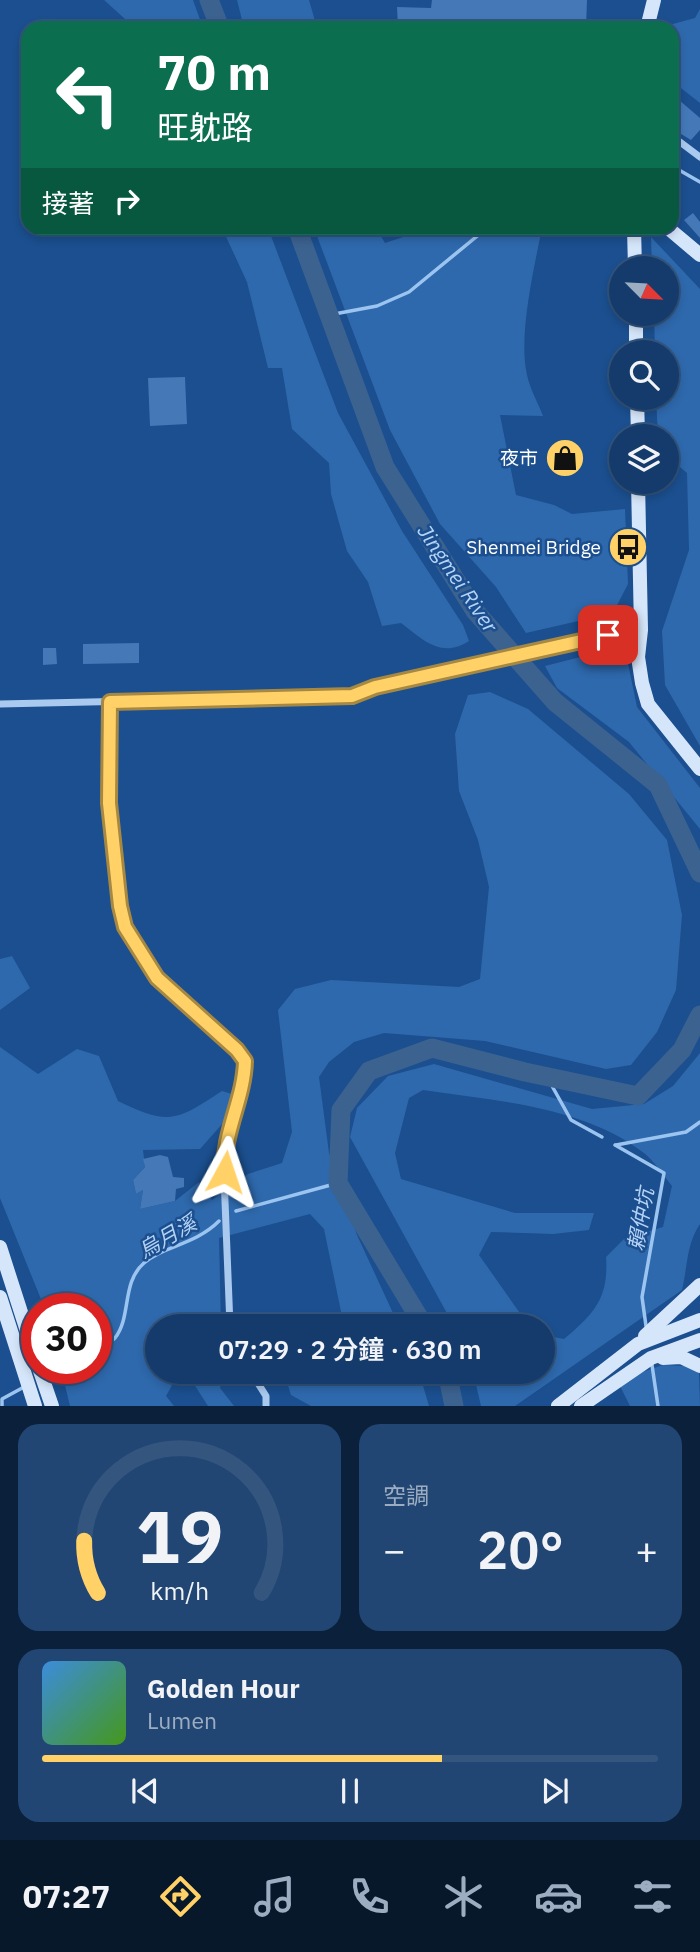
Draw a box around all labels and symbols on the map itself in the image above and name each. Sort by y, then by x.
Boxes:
north arrow [609,256,679,326]
shop icon: 夜市 [544,437,586,479]
place label: 夜市 [500,446,538,470]
water label: Jingmei River [412,519,505,639]
bus stop icon: Shenmei Bridge [607,526,649,568]
place label: Shenmei Bridge [466,535,601,559]
pin [578,605,638,665]
position arrow [188,1135,262,1209]
water label: 賴仲坑 [621,1183,660,1252]
water label: 烏月溪 [133,1207,204,1264]
speed limit sign: 30 [21,1293,112,1384]

